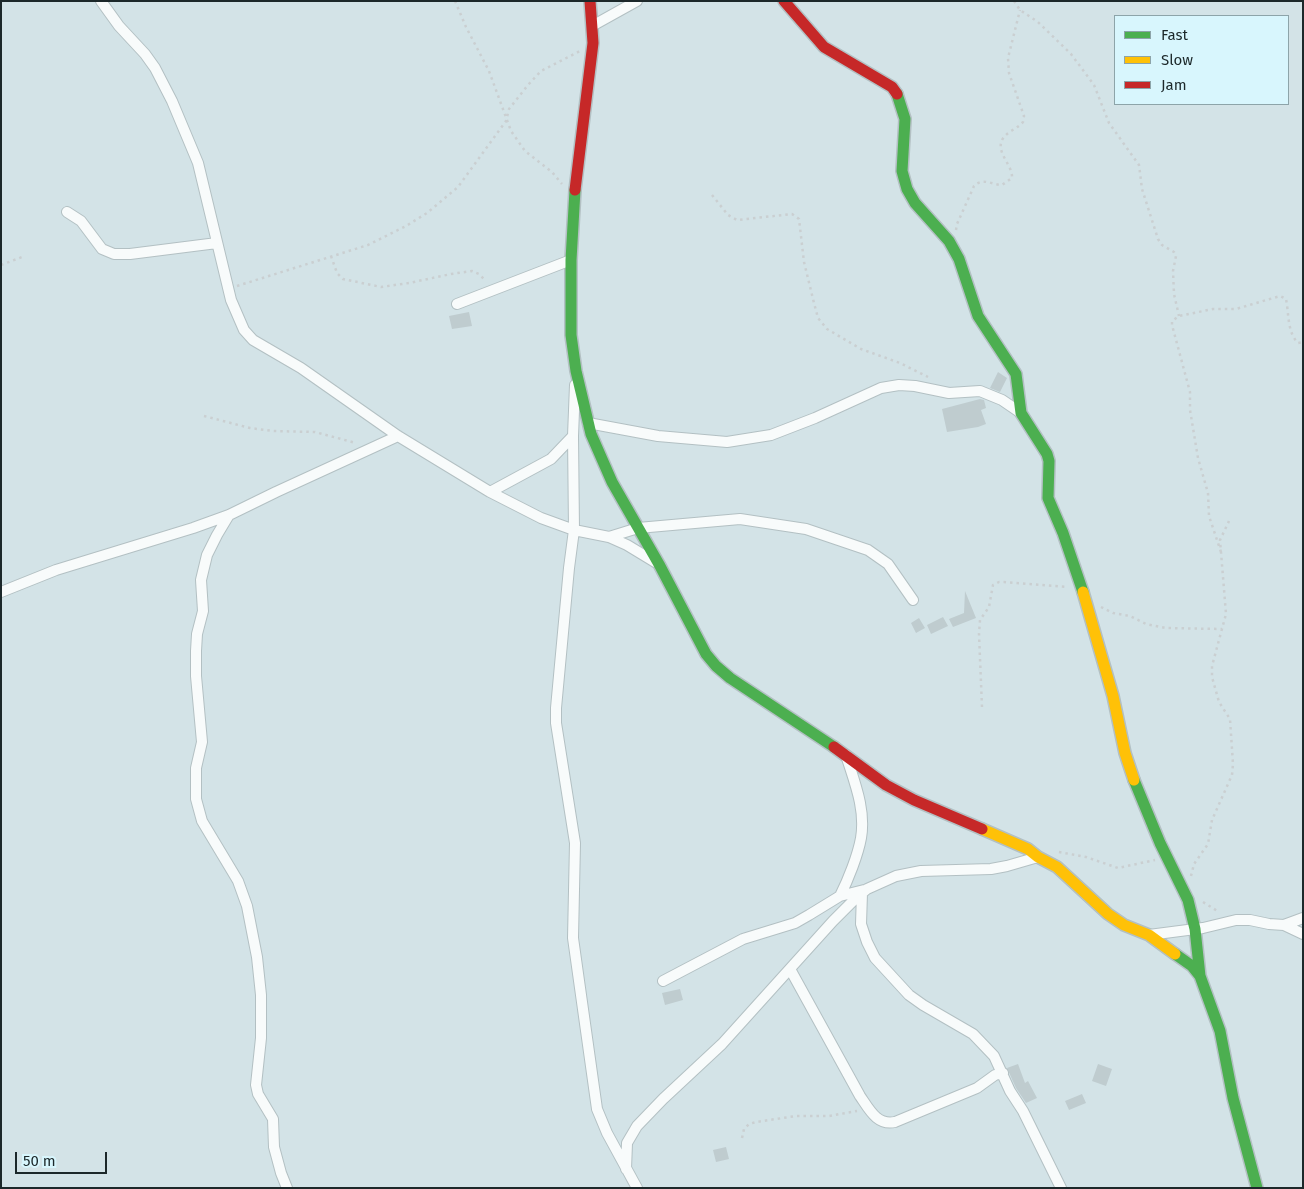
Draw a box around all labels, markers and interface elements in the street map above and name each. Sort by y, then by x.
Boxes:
legend [1114,15,1289,105]
text: Fast [1161,26,1188,44]
text: Slow [1161,51,1193,69]
text: Jam [1161,76,1187,94]
scale bar [18,1142,110,1174]
text: 50 m [23,1152,56,1170]

